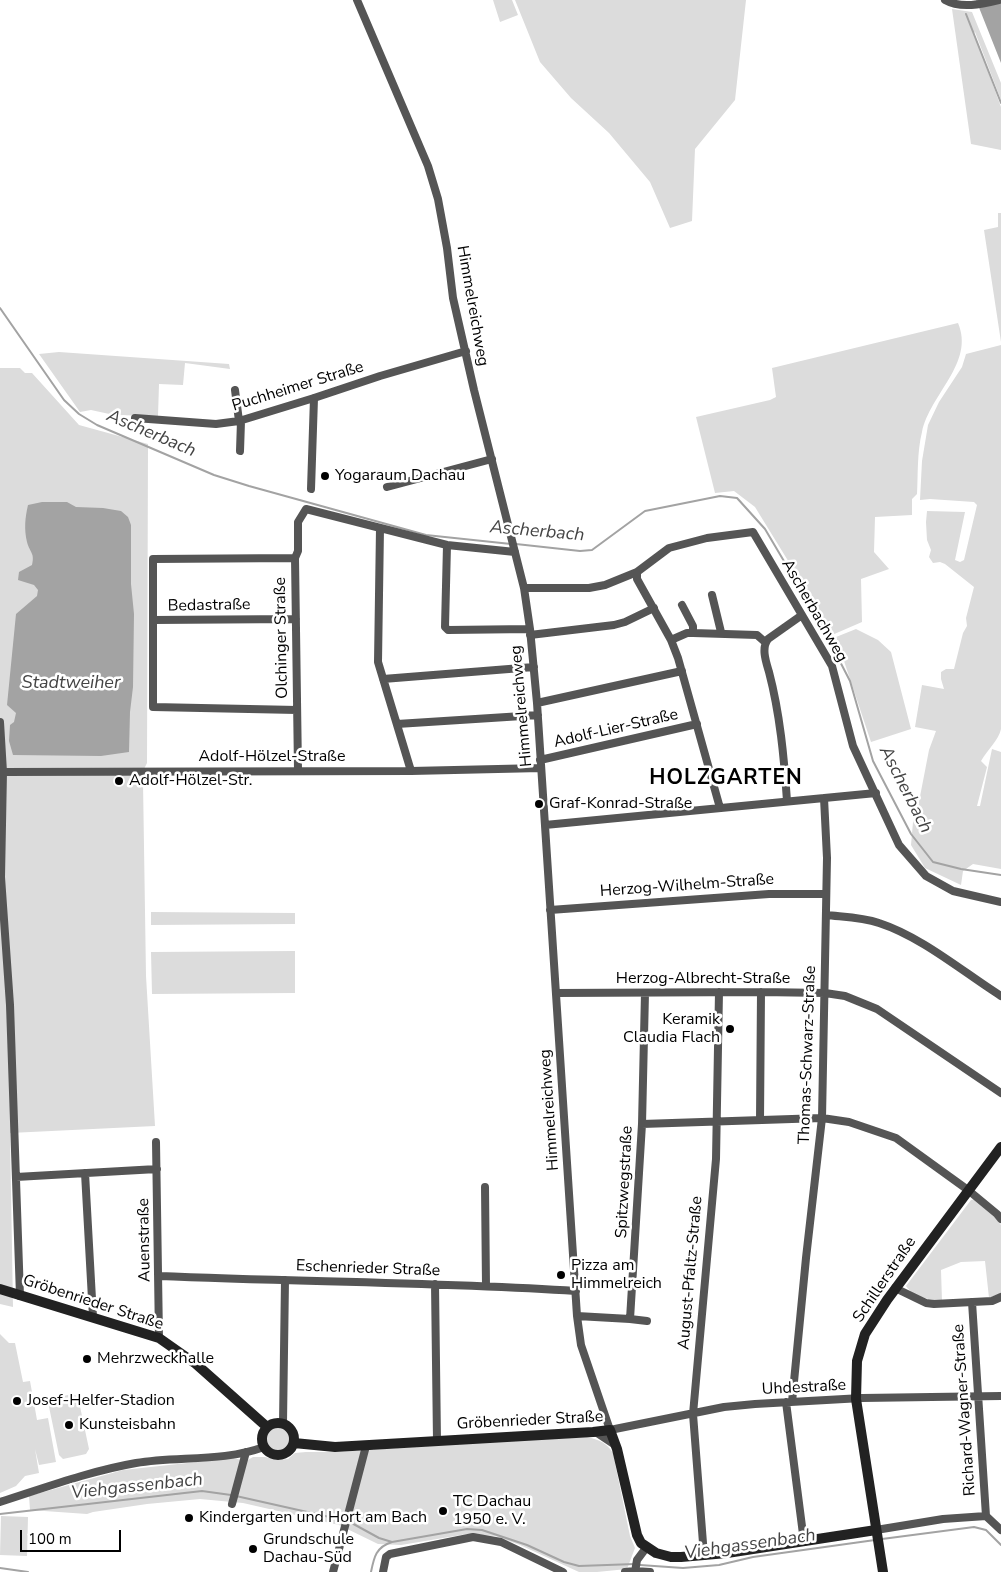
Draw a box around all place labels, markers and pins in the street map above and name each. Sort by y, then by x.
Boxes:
place label: Yogaraum Dachau [335,466,465,486]
marker: Yogaraum Dachau [319,470,331,482]
place label: Adolf-Hölzel-Str. [129,771,252,791]
marker: Adolf-Hölzel-Str. [113,775,125,787]
place label: Graf-Konrad-Straße [549,794,692,814]
marker: Graf-Konrad-Straße [533,798,545,810]
place label: Keramik Claudia Flach [623,1010,720,1048]
marker: Keramik Claudia Flach [724,1023,736,1035]
place label: Pizza am Himmelreich [571,1256,662,1294]
marker: Pizza am Himmelreich [555,1269,567,1281]
place label: Mehrzweckhalle [97,1349,214,1369]
marker: Mehrzweckhalle [81,1353,93,1365]
place label: Josef-Helfer-Stadion [27,1391,175,1411]
marker: Josef-Helfer-Stadion [11,1395,23,1407]
place label: Kunsteisbahn [79,1415,176,1435]
marker: Kunsteisbahn [63,1419,75,1431]
place label: TC Dachau 1950 e. V. [453,1492,531,1530]
marker: TC Dachau 1950 e. V. [437,1505,449,1517]
place label: Kindergarten und Hort am Bach [199,1508,427,1528]
marker: Kindergarten und Hort am Bach [183,1512,195,1524]
place label: Grundschule Dachau-Süd [263,1530,354,1568]
marker: Grundschule Dachau-Süd [247,1543,259,1555]

